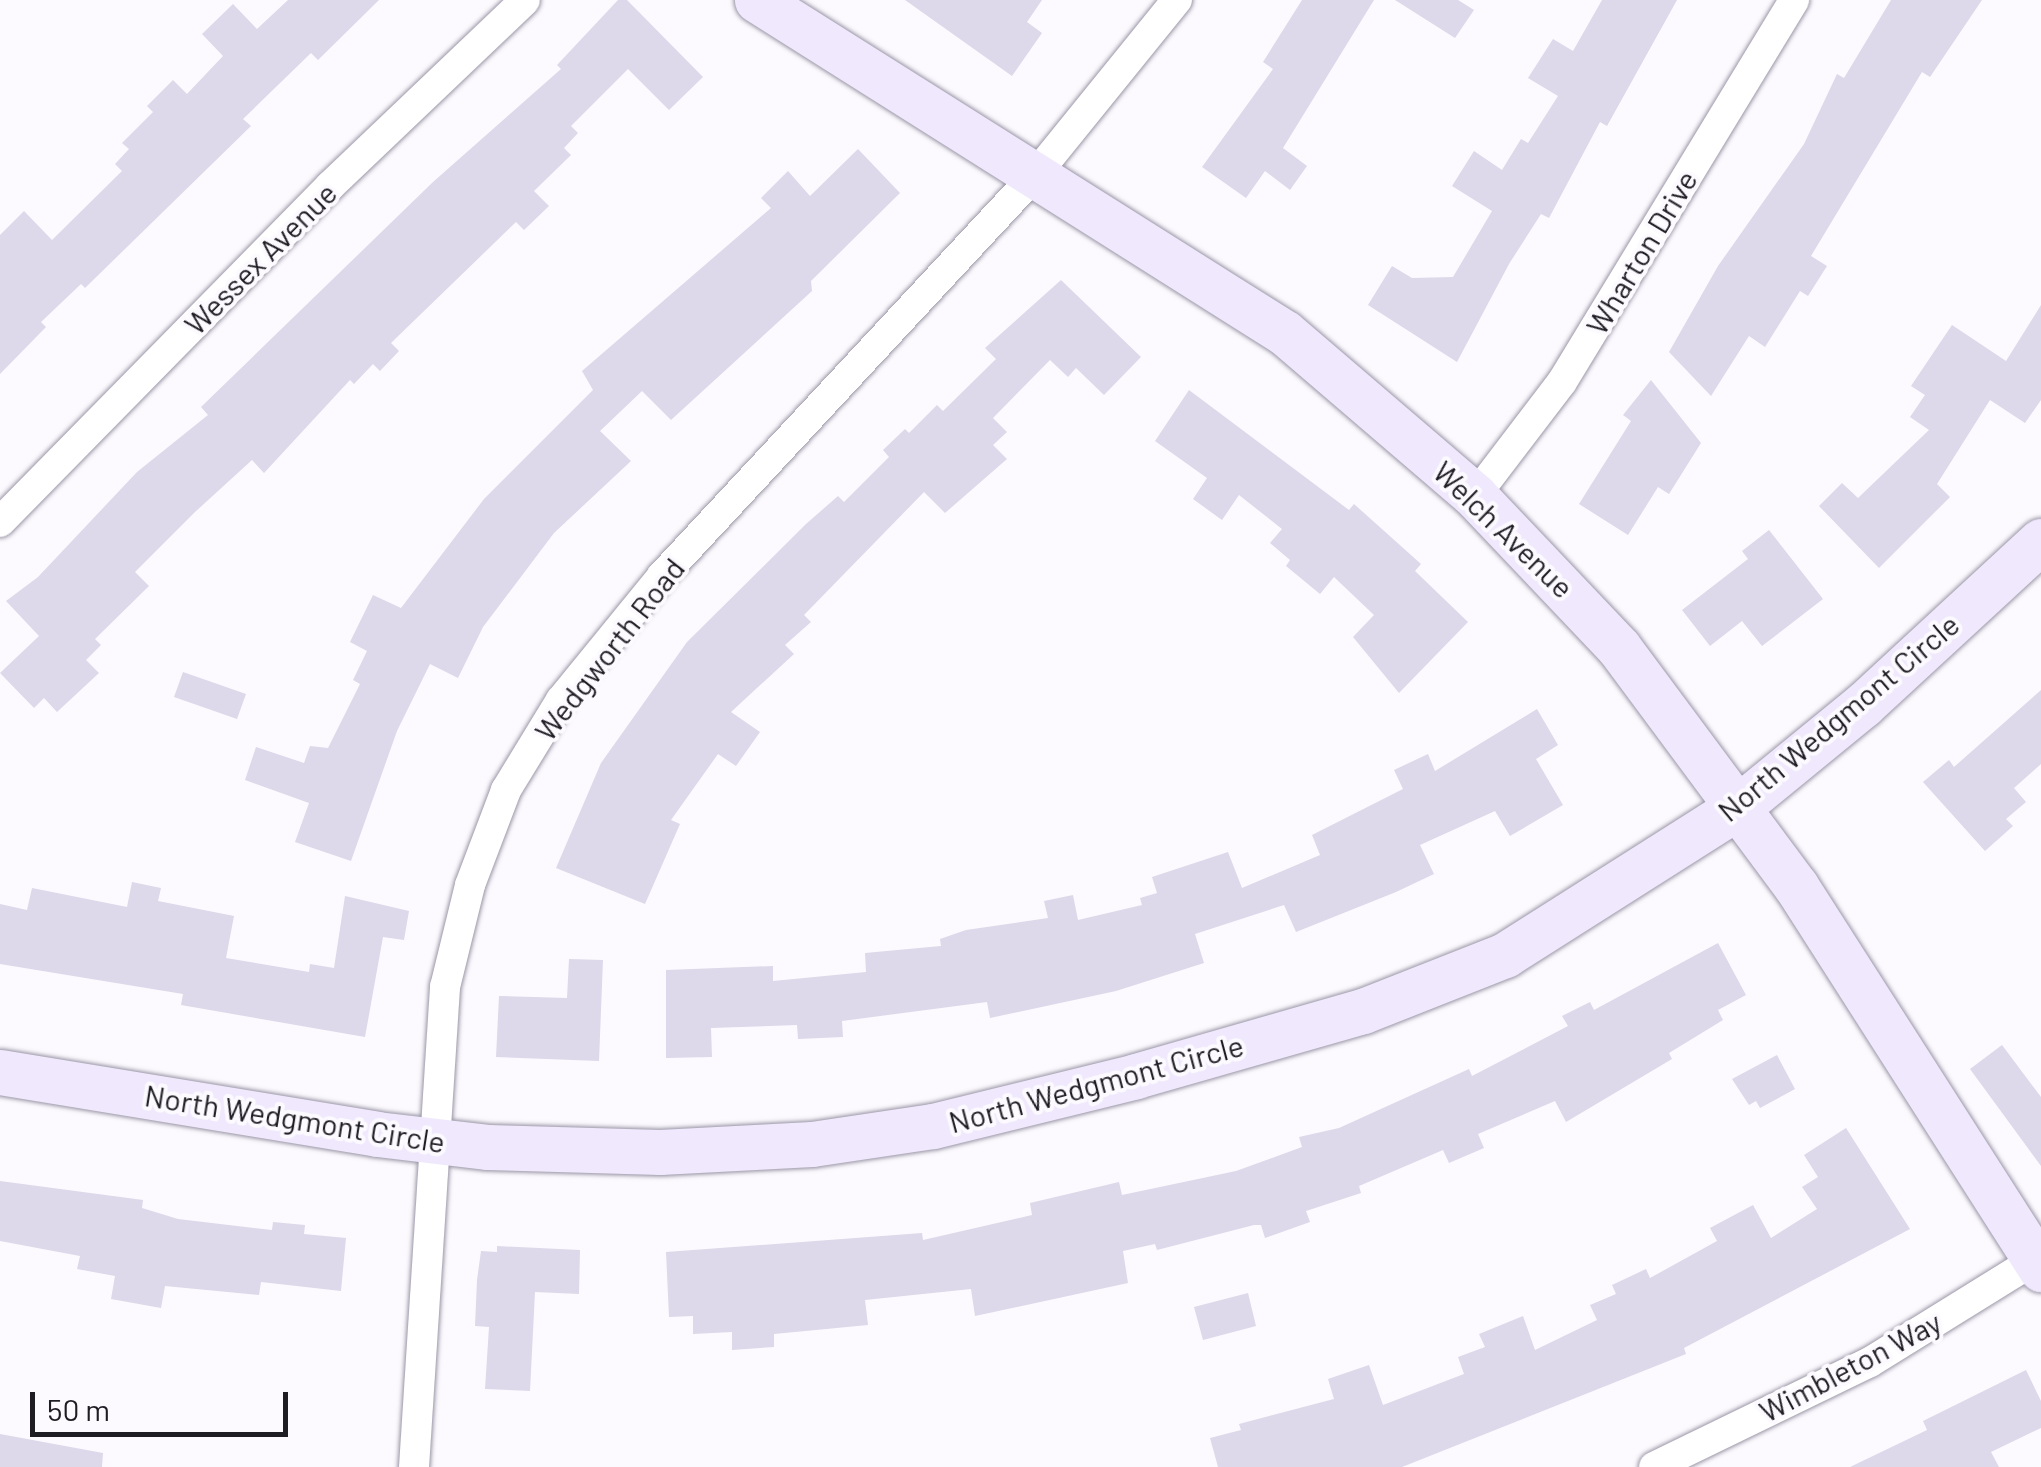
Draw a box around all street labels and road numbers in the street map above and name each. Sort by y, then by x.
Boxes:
street label: Wharton Drive [1578,163,1704,341]
street label: Wessex Avenue [176,174,344,342]
street label: Welch Avenue [1426,453,1582,605]
street label: Wedgworth Road [527,551,691,747]
street label: North Wedgmont Circle [1710,606,1966,828]
street label: North Wedgmont Circle [945,1026,1247,1140]
street label: North Wedgmont Circle [142,1076,448,1160]
street label: Wimbleton Way [1753,1303,1947,1429]

